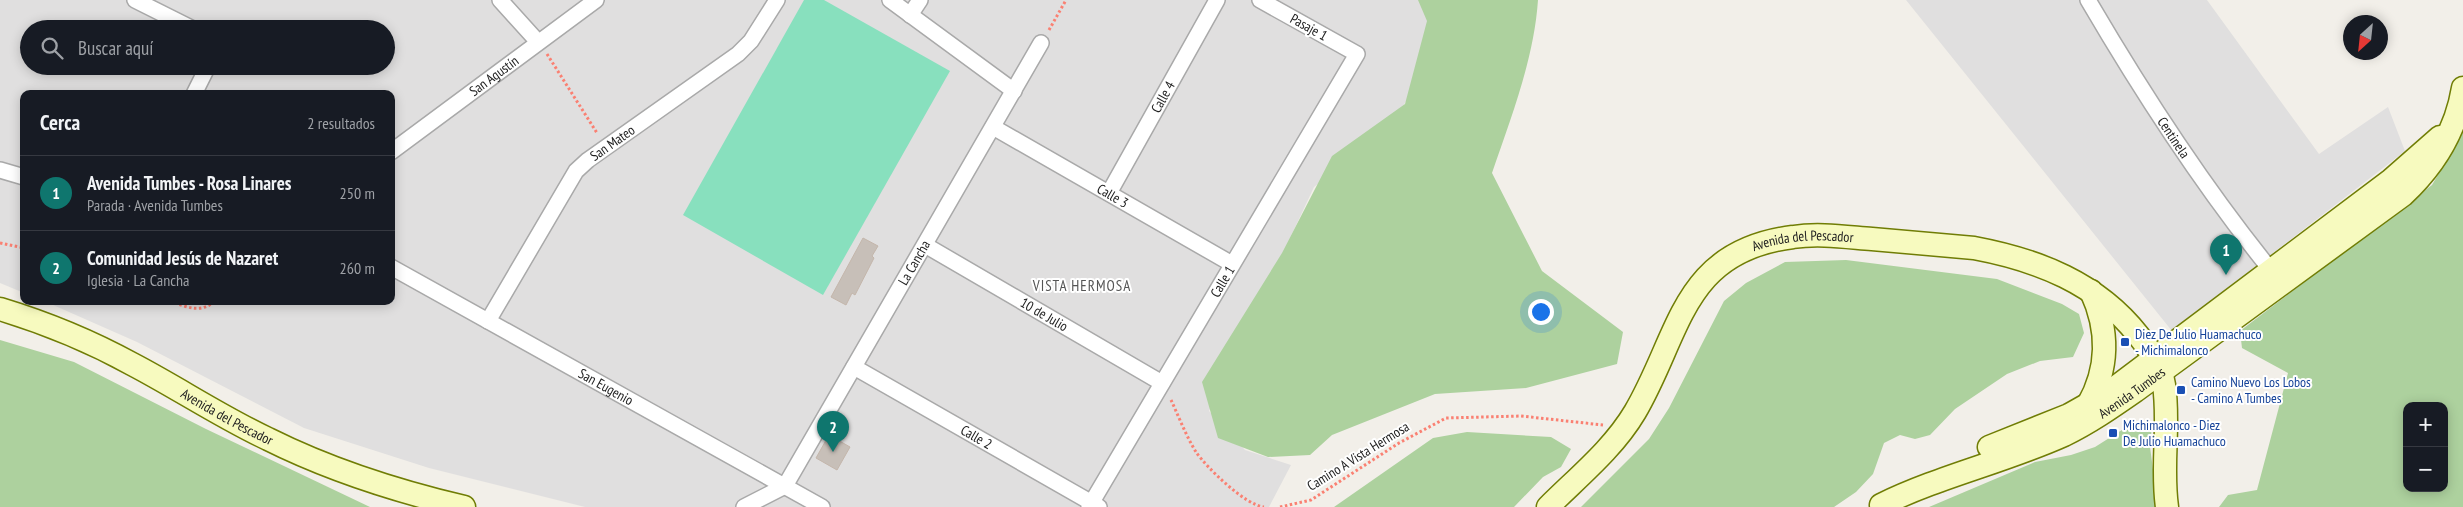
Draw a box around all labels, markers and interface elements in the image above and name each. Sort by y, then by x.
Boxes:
street label: Pasaje 1 [1287,9,1331,45]
north arrow [2343,15,2388,60]
search box [20,20,395,75]
icon: search [38,34,66,62]
text: Buscar aquí [78,36,153,60]
street label: San Agustín [466,52,522,100]
street label: Calle 4 [1147,77,1179,116]
text: Cerca [40,109,80,136]
text: 2 resultados [307,113,375,133]
street label: Centinela [2153,114,2194,162]
street label: San Mateo [586,121,638,165]
text: Avenida Tumbes - Rosa Linares [87,171,291,195]
street label: Calle 3 [1094,180,1132,212]
text: 1 [52,183,60,203]
text: 250 m [340,183,375,203]
text: Parada · Avenida Tumbes [87,195,223,215]
street label: Avenida del Pescador [1749,226,1854,255]
pin: 1 [2210,234,2242,275]
street label: La Cancha [894,237,934,288]
text: Comunidad Jesús de Nazaret [87,246,278,270]
text: 2 [52,258,60,278]
text: 260 m [340,258,375,278]
street label: Calle 1 [1206,263,1239,300]
text: Iglesia · La Cancha [87,270,189,290]
district label: VISTA HERMOSA [1032,276,1131,295]
street label: 10 de Julio [1017,294,1071,335]
your location [1528,299,1554,325]
place label: Diez De Julio Huamachuco - Michimalonco [2135,325,2262,359]
marker: Diez De Julio Huamachuco - Michimalonco [2119,336,2131,348]
street label: Avenida Tumbes [2095,363,2169,422]
street label: San Eugenio [575,364,636,409]
place label: Camino Nuevo Los Lobos - Camino A Tumbes [2191,373,2311,407]
street label: Avenida del Pescador [178,384,276,449]
marker: Camino Nuevo Los Lobos - Camino A Tumbes [2175,384,2187,396]
map controls [2403,402,2448,492]
button: + [2403,402,2448,447]
pin: 2 [817,411,849,452]
place label: Michimalonco - Diez De Julio Huamachuco [2123,416,2226,450]
street label: Camino A Vista Hermosa [1304,417,1412,495]
street label: Calle 2 [957,421,995,453]
marker: Michimalonco - Diez De Julio Huamachuco [2107,427,2119,439]
button: − [2403,447,2448,492]

